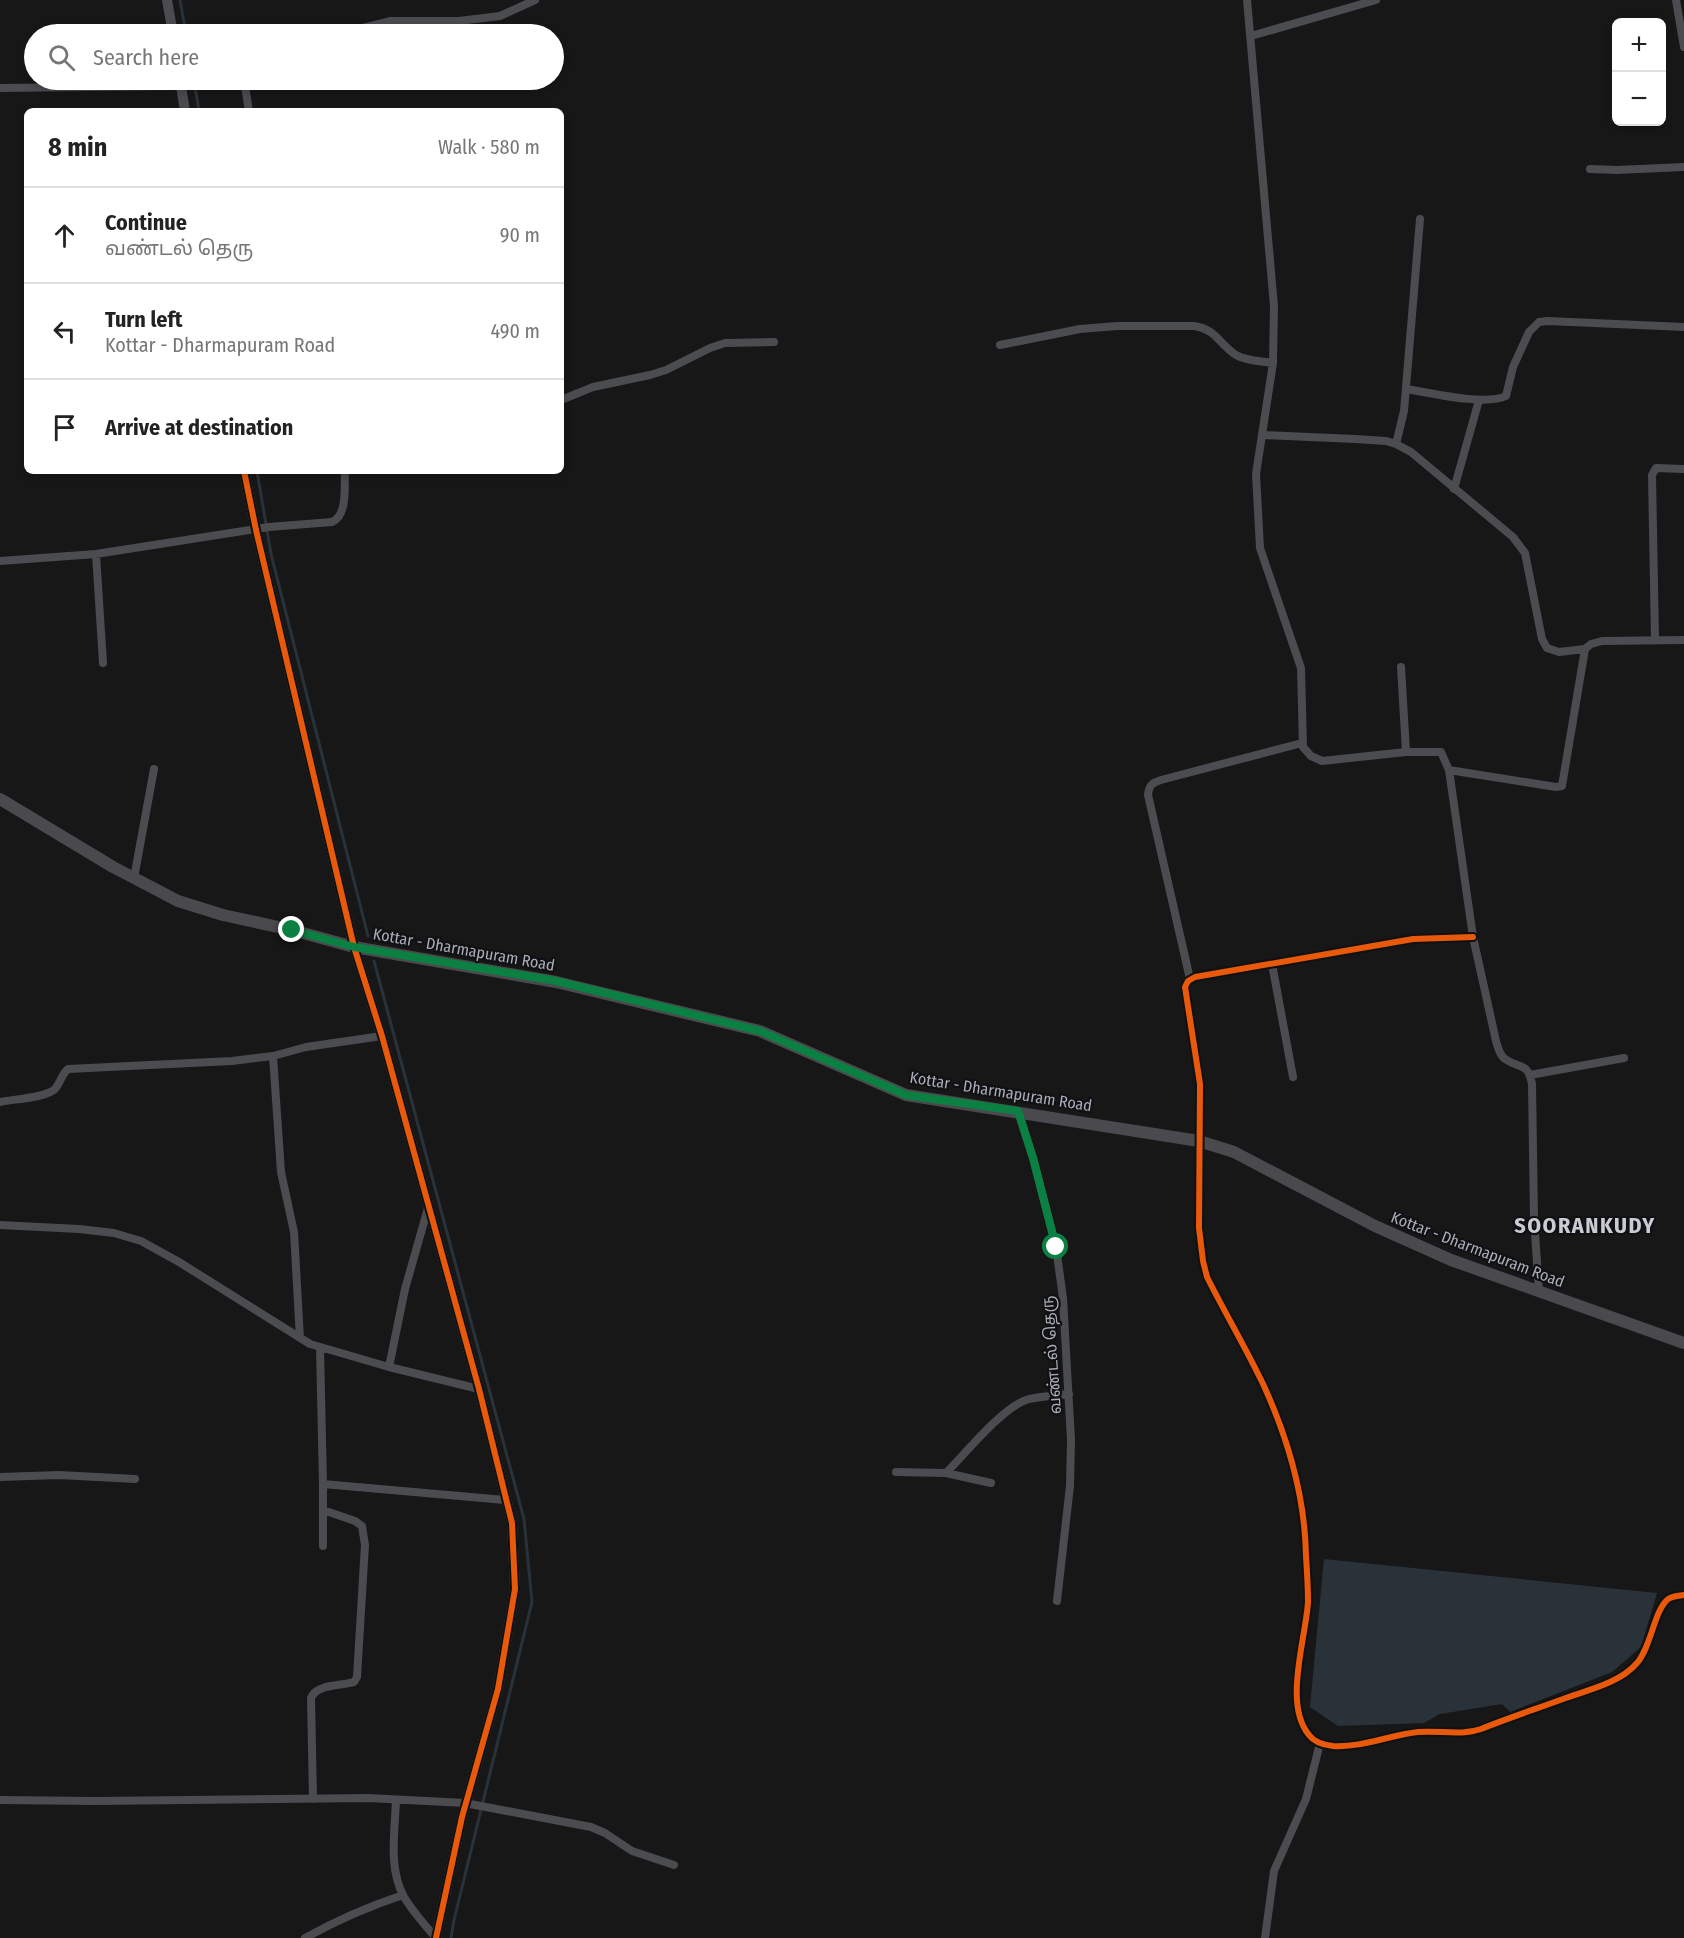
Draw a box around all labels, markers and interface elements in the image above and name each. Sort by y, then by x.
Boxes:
map controls [1612,18,1666,126]
button: + [1612,18,1666,72]
search box [24,24,564,90]
icon: search [45,41,78,74]
text: Search here [93,44,199,71]
button: − [1612,72,1666,126]
text: 8 min [48,132,107,163]
text: Walk · 580 m [438,135,540,159]
text: Continue [105,209,187,236]
icon: ahead [48,219,81,252]
text: 90 m [500,223,540,247]
text: வண்டல் தெரு [105,236,253,260]
text: Turn left [105,306,183,333]
icon: left [48,315,81,348]
text: 490 m [490,319,540,343]
text: Kottar - Dharmapuram Road [105,333,335,357]
icon: arrive [48,411,81,444]
text: Arrive at destination [105,414,293,441]
route end [278,916,304,942]
street label: Kottar - Dharmapuram Road [372,924,556,975]
street label: Kottar - Dharmapuram Road [908,1068,1093,1115]
street label: Kottar - Dharmapuram Road [1388,1208,1567,1291]
district label: SOORANKUDY [1514,1212,1656,1239]
route start [1042,1233,1068,1259]
street label: வண்டல் தெரு [1038,1295,1067,1415]

